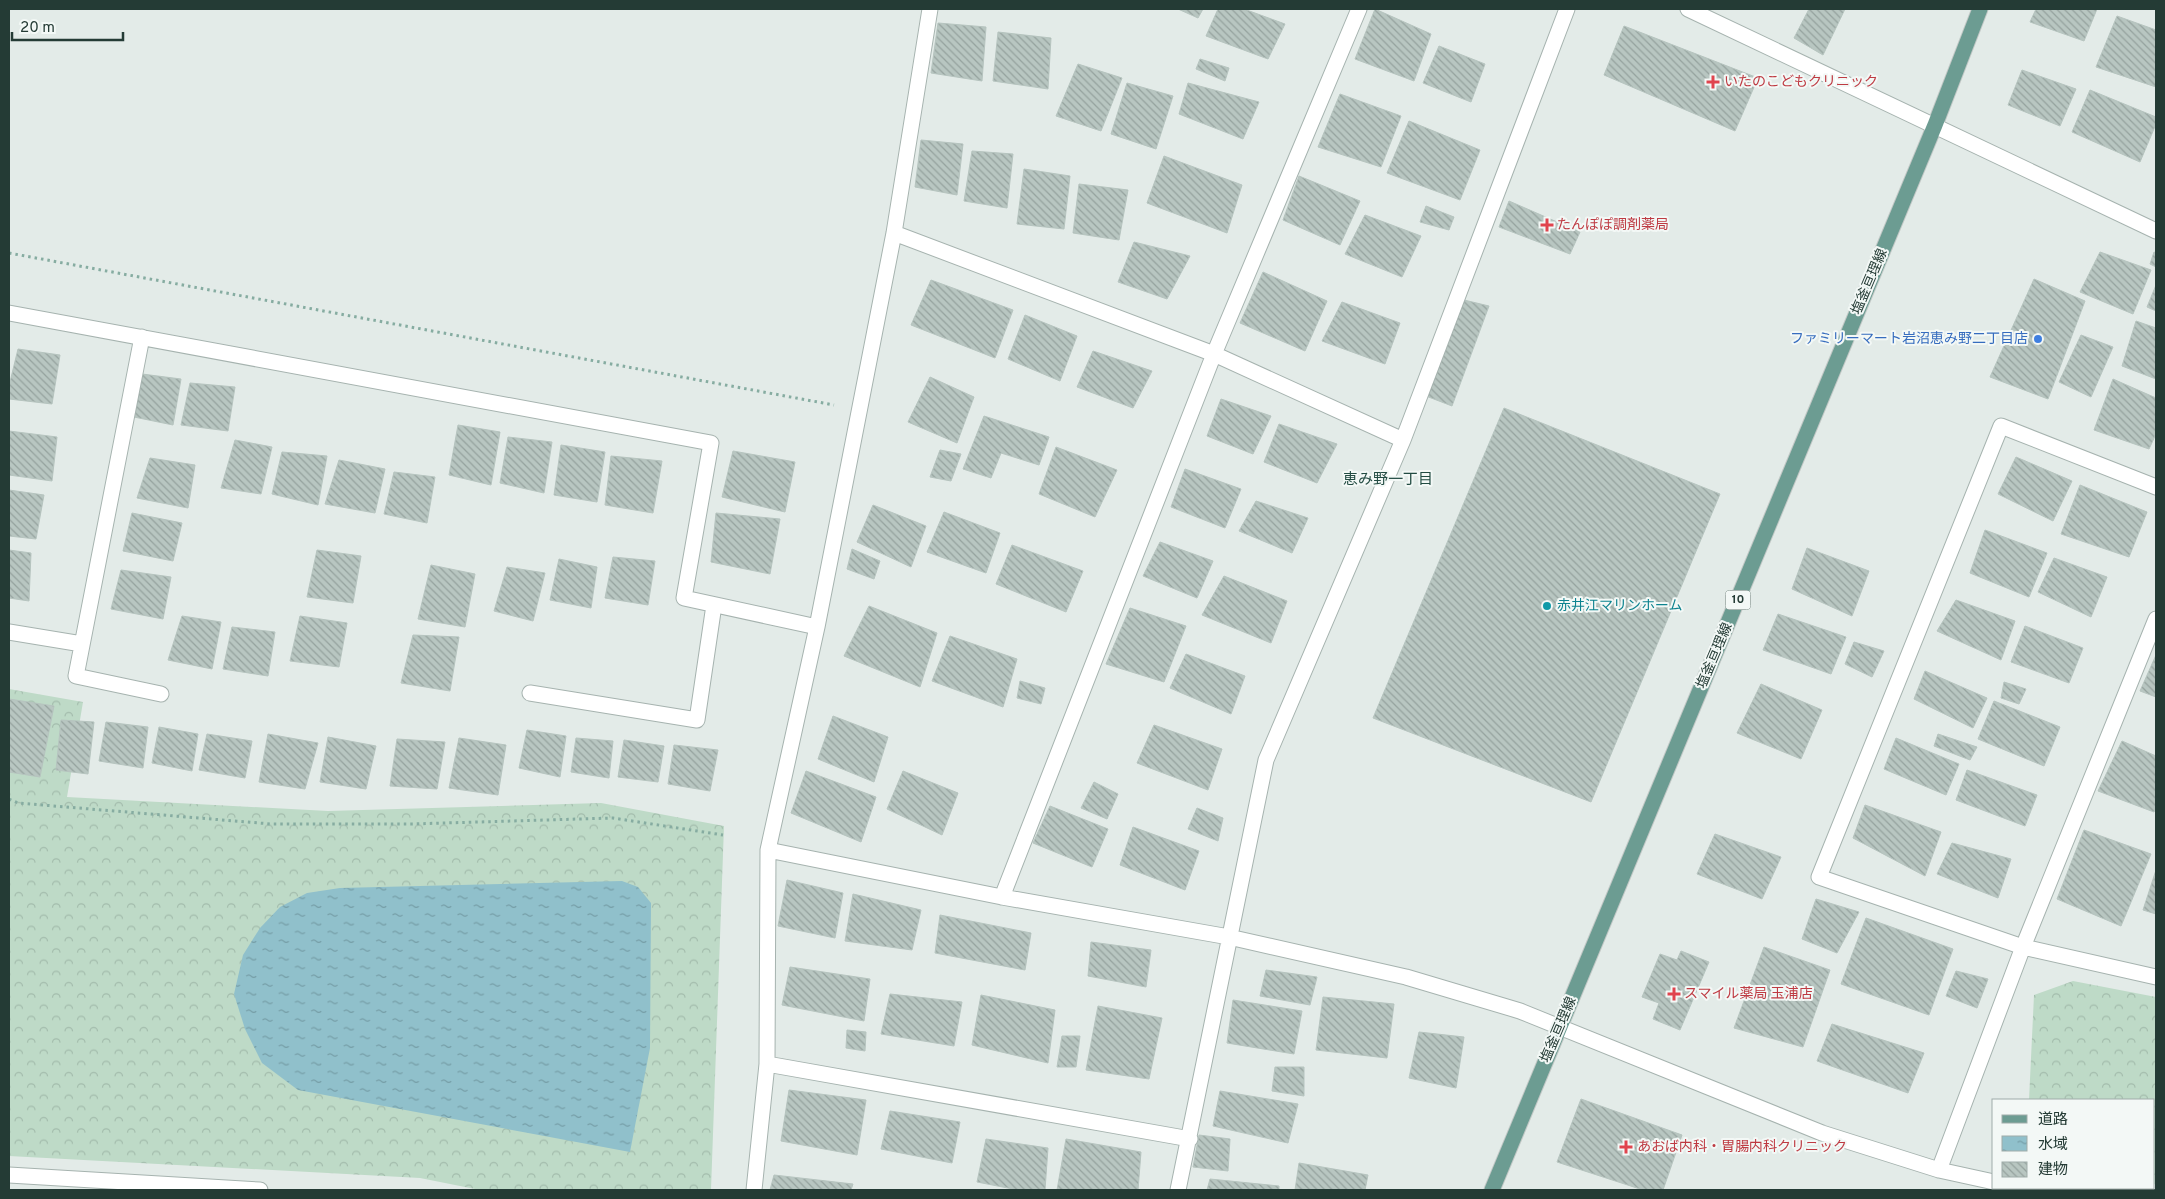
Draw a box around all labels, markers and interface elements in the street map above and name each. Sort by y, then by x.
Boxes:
scale bar [12,10,124,42]
text: 20 m [20,19,55,38]
place label: いたのこどもクリニック [1724,74,1878,91]
marker: いたのこどもクリニック [1706,75,1720,89]
place label: たんぽぽ調剤薬局 [1557,217,1669,234]
marker: たんぽぽ調剤薬局 [1541,219,1553,231]
street label: 塩釜亘理線 [1848,246,1891,318]
place label: ファミリーマート岩沼恵み野二丁目店 [1790,331,2028,348]
marker: ファミリーマート岩沼恵み野二丁目店 [2032,333,2044,345]
district label: 恵み野一丁目 [1343,471,1433,490]
road number: 10 [1726,590,1750,610]
place label: 赤井江マリンホーム [1557,597,1683,615]
marker: 赤井江マリンホーム [1541,600,1553,612]
street label: 塩釜亘理線 [1693,620,1736,692]
place label: スマイル薬局 玉浦店 [1684,986,1813,1003]
marker: スマイル薬局 玉浦店 [1668,988,1680,1000]
street label: 塩釜亘理線 [1537,994,1580,1066]
legend [1992,1099,2155,1189]
text: 道路 [2038,1111,2068,1130]
text: 水域 [2038,1136,2068,1155]
place label: あおば内科・胃腸内科クリニック [1637,1139,1847,1156]
marker: あおば内科・胃腸内科クリニック [1619,1140,1633,1154]
text: 建物 [2038,1161,2068,1180]

